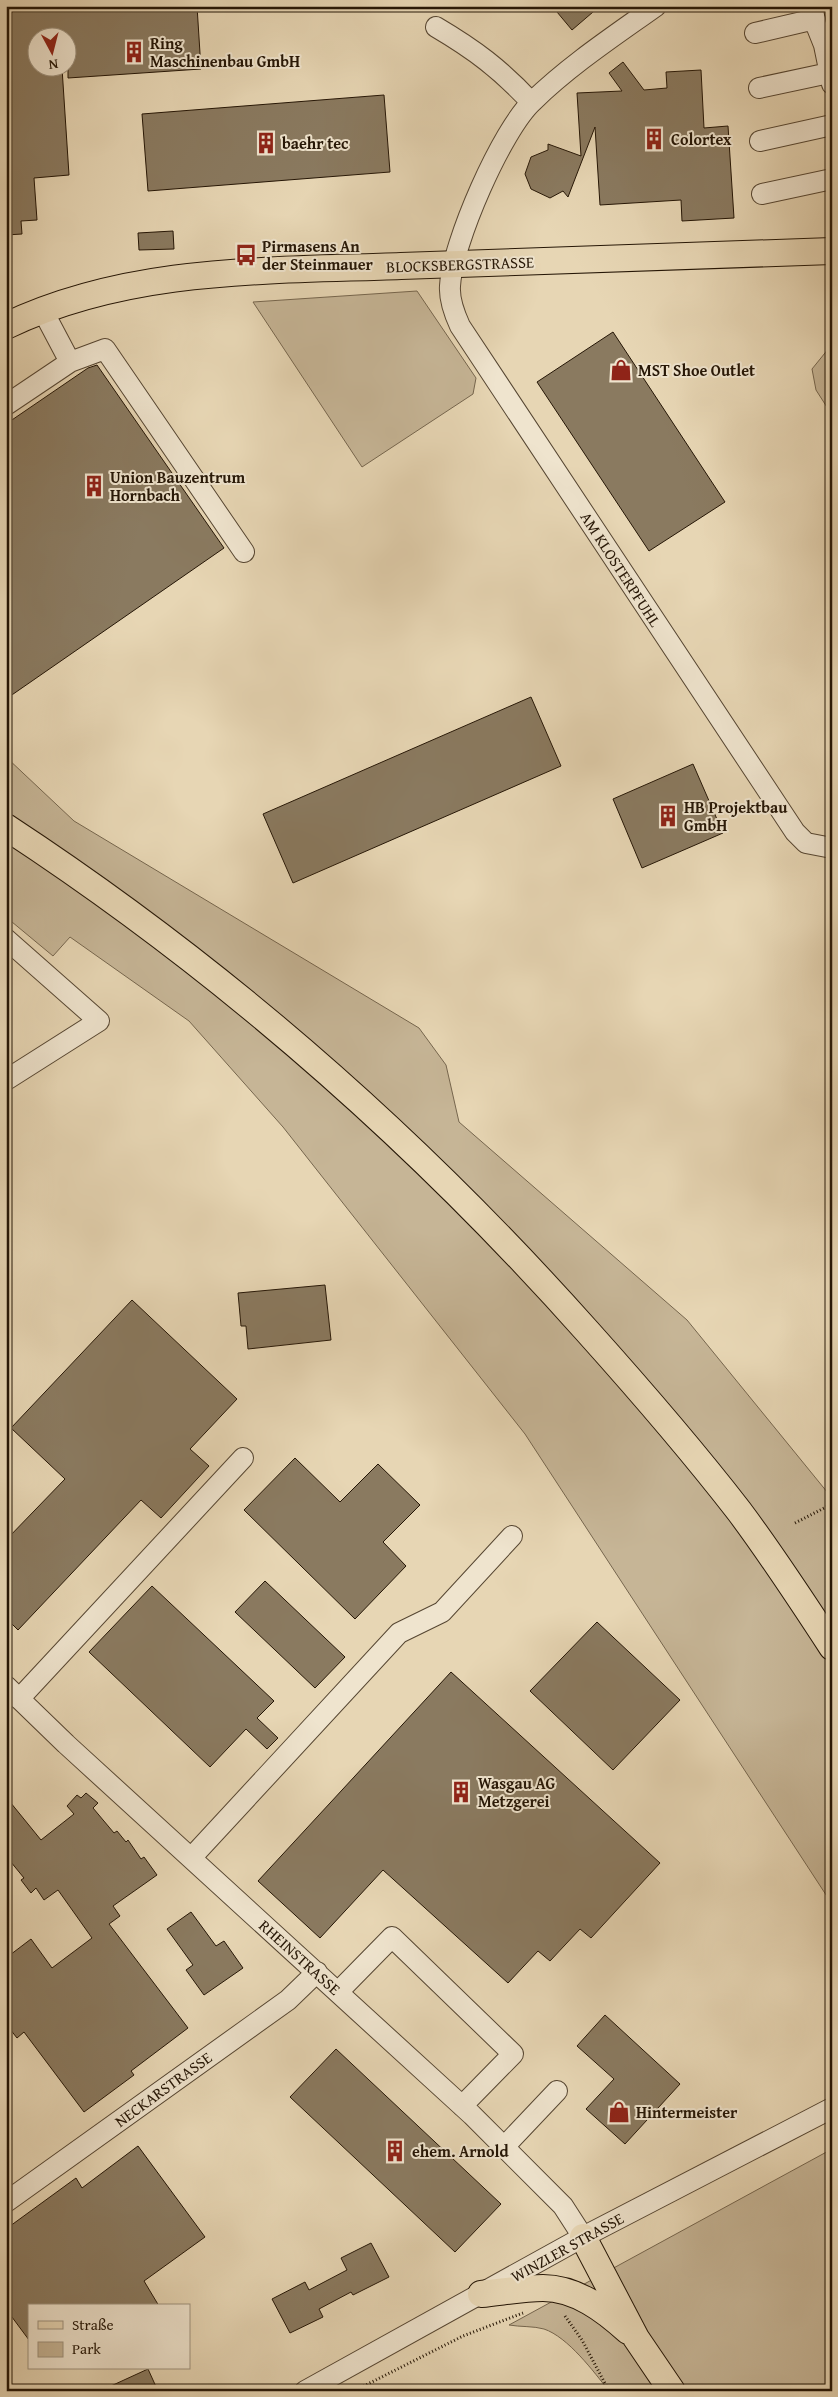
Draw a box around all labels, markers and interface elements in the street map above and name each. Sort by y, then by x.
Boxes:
north arrow [28,28,78,78]
place label: Ring Maschinenbau GmbH [150,31,300,73]
building icon: Ring Maschinenbau GmbH [121,39,147,65]
text: N [47,54,59,75]
building icon: Colortex [641,126,667,152]
place label: Colortex [671,127,732,151]
building icon: baehr tec [253,130,279,156]
place label: baehr tec [282,131,349,155]
place label: Pirmasens An der Steinmauer [262,234,374,276]
bus stop icon: Pirmasens An der Steinmauer [233,242,259,268]
street label: BLOCKSBERGSTRASSE [386,249,534,279]
shop icon: MST Shoe Outlet [608,357,634,383]
place label: MST Shoe Outlet [638,358,755,382]
place label: Union Bauzentrum Hornbach [110,465,245,507]
building icon: Union Bauzentrum Hornbach [81,473,107,499]
street label: AM KLOSTERPFUHL [575,507,667,631]
place label: HB Projektbau GmbH [684,795,788,837]
building icon: HB Projektbau GmbH [655,803,681,829]
place label: Wasgau AG Metzgerei [478,1771,555,1813]
building icon: Wasgau AG Metzgerei [448,1779,474,1805]
street label: RHEINSTRASSE [254,1914,346,2000]
street label: NECKARSTRASSE [109,2045,217,2133]
shop icon: Hintermeister [606,2099,632,2125]
place label: Hintermeister [636,2100,738,2124]
building icon: ehem. Arnold [382,2138,408,2164]
place label: ehem. Arnold [412,2139,509,2163]
street label: WINZLER STRASSE [506,2206,628,2288]
legend [28,2304,190,2370]
text: Straße [72,2314,114,2335]
text: Park [72,2338,101,2359]

